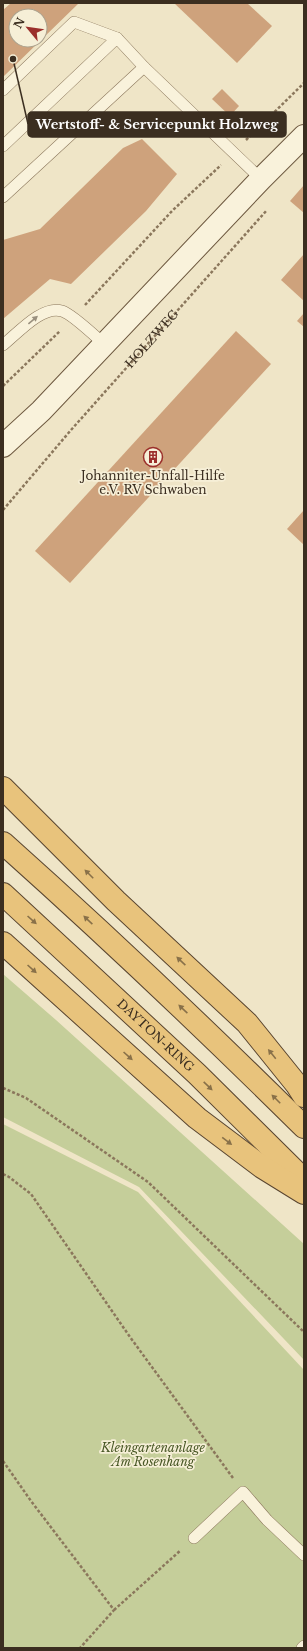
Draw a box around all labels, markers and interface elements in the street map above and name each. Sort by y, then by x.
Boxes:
north arrow [8,8,48,48]
text: N [11,15,28,31]
callout: Wertstoff- & Servicepunkt Holzweg [28,112,286,137]
text: Wertstoff- & Servicepunkt Holzweg [35,116,279,133]
street label: HOLZWEG [122,306,182,371]
one-way arrow [27,316,38,325]
building icon: Johanniter-Unfall-Hilfe e.V. RV Schwaben [142,446,164,468]
place label: Johanniter-Unfall-Hilfe e.V. RV Schwaben [79,468,225,497]
one-way arrow [84,869,94,879]
one-way arrow [83,915,93,925]
one-way arrow [27,916,37,925]
one-way arrow [176,957,186,966]
one-way arrow [27,965,37,974]
street label: DAYTON-RING [114,996,198,1075]
one-way arrow [178,1004,188,1014]
one-way arrow [268,1048,276,1059]
one-way arrow [123,1052,133,1061]
one-way arrow [203,1081,213,1091]
one-way arrow [271,1095,281,1104]
one-way arrow [222,1137,232,1145]
park label: Kleingartenanlage Am Rosenhang [100,1440,206,1469]

